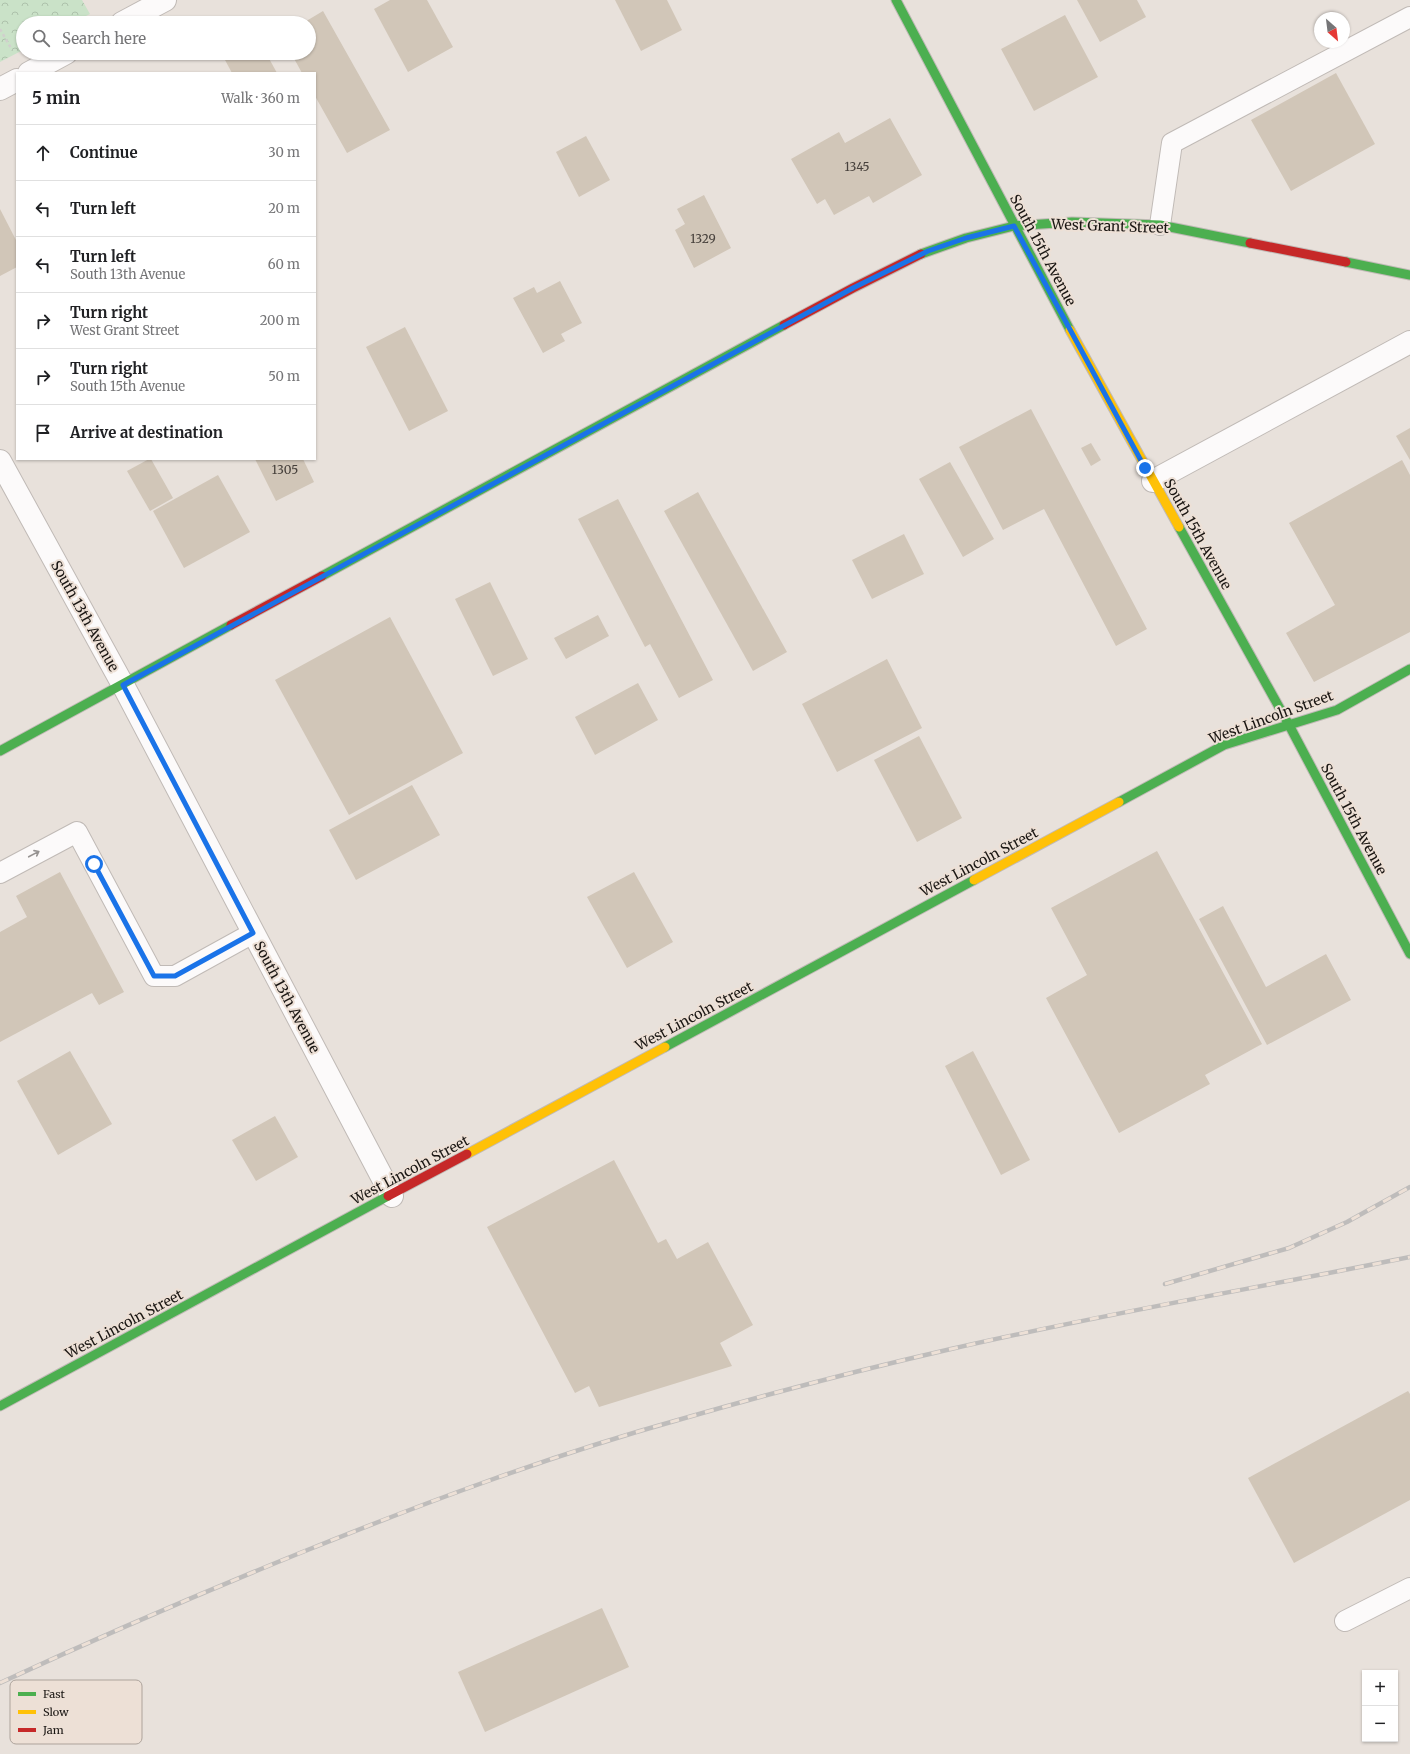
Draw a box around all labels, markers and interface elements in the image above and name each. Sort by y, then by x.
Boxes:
north arrow [1314,12,1350,48]
search box [16,16,316,60]
icon: search [30,27,52,49]
text: Search here [62,29,146,48]
text: 5 min [32,87,80,109]
text: Walk · 360 m [221,90,300,107]
icon: ahead [32,142,54,164]
text: Continue [70,143,138,162]
text: 30 m [268,144,300,161]
house number: 1345 [844,159,870,174]
street label: South 15th Avenue [1006,191,1080,309]
icon: left [32,198,54,220]
text: Turn left [70,199,136,218]
text: 20 m [268,200,300,217]
street label: West Grant Street [1050,215,1170,237]
house number: 1329 [690,231,716,246]
text: Turn left [70,247,136,266]
icon: left [32,254,54,276]
text: 60 m [268,256,300,273]
text: South 13th Avenue [70,266,185,283]
text: Turn right [70,303,148,322]
icon: right [32,310,54,332]
text: 200 m [260,312,300,329]
text: West Grant Street [70,322,179,339]
text: Turn right [70,359,148,378]
icon: right [32,366,54,388]
text: 50 m [268,368,300,385]
text: South 15th Avenue [70,378,185,395]
icon: arrive [32,422,54,444]
text: Arrive at destination [70,423,223,442]
route end [1136,459,1154,477]
house number: 1305 [272,462,298,477]
street label: South 15th Avenue [1160,475,1236,593]
street label: South 13th Avenue [47,557,123,675]
street label: West Lincoln Street [1206,686,1336,748]
street label: South 15th Avenue [1317,760,1391,878]
street label: West Lincoln Street [916,823,1041,901]
one-way arrow [28,850,40,858]
route start [85,855,103,873]
street label: South 13th Avenue [250,938,324,1056]
street label: West Lincoln Street [631,977,756,1055]
street label: West Lincoln Street [347,1131,472,1209]
street label: West Lincoln Street [61,1285,186,1363]
map controls [1362,1670,1398,1742]
button: + [1362,1670,1398,1706]
legend [10,1680,142,1744]
text: Fast [43,1687,66,1701]
text: Slow [43,1705,69,1719]
button: − [1362,1706,1398,1742]
text: Jam [42,1723,64,1737]

